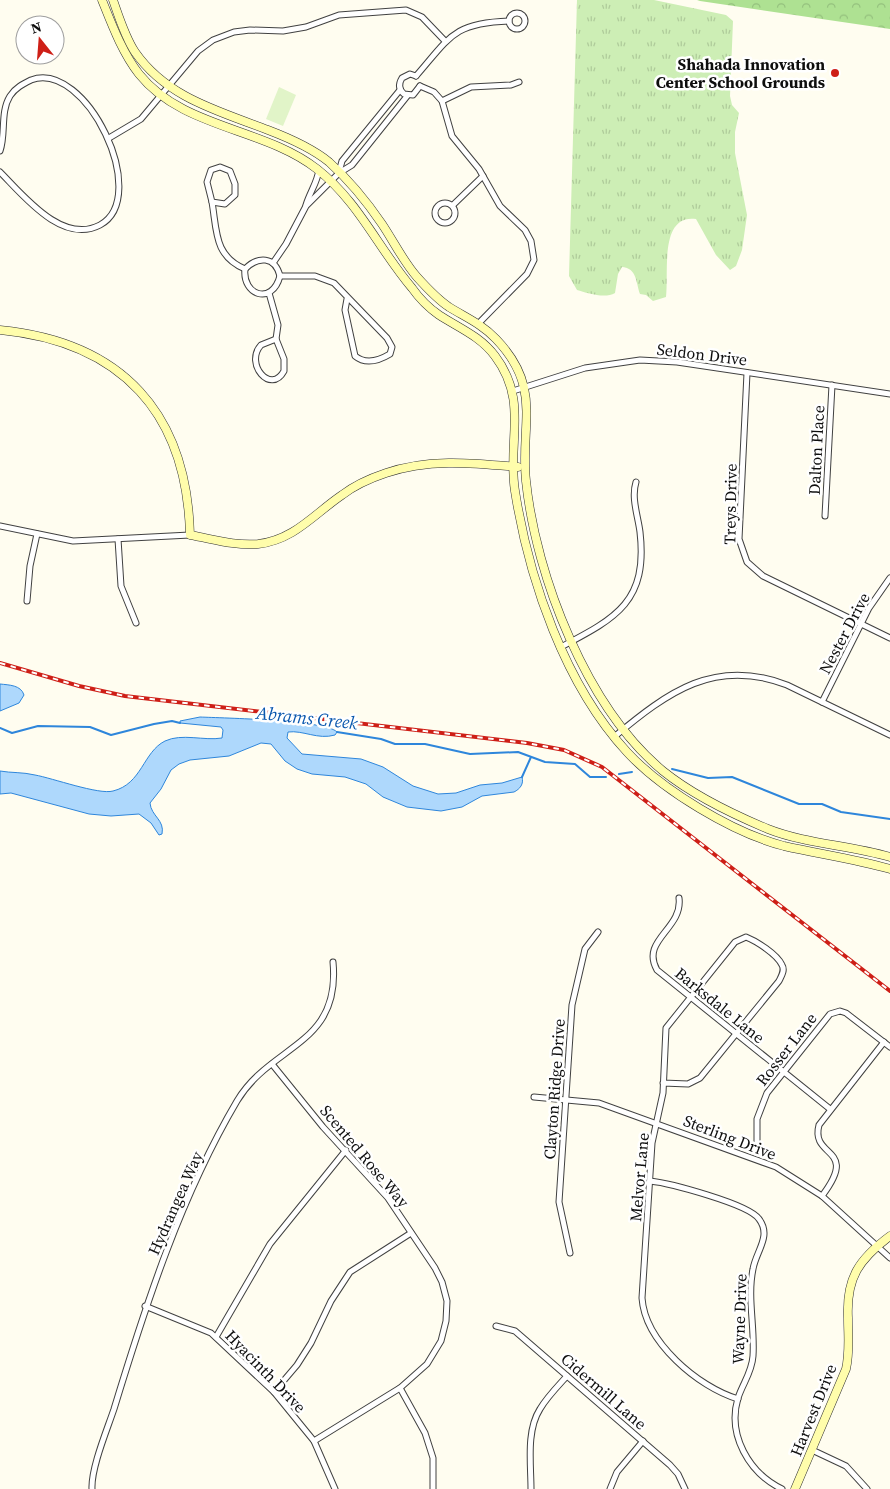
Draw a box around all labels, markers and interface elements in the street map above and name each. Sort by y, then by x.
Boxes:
north arrow [15,15,65,65]
text: N [28,17,44,39]
place label: Shahada Innovation Center School Grounds [656,53,825,93]
marker: Shahada Innovation Center School Grounds [829,67,841,79]
street label: Seldon Drive [656,338,748,370]
street label: Dalton Place [803,405,829,495]
street label: Treys Drive [718,463,742,545]
street label: Nester Drive [813,588,875,678]
water label: Abrams Creek [254,700,360,735]
street label: Barksdale Lane [671,962,769,1048]
street label: Rosser Lane [751,1008,821,1090]
street label: Clayton Ridge Drive [538,1018,570,1160]
street label: Scented Rose Way [316,1100,415,1213]
street label: Sterling Drive [680,1109,780,1165]
street label: Melvor Lane [624,1132,654,1222]
street label: Hydrangea Way [142,1147,208,1258]
street label: Wayne Drive [726,1273,752,1365]
street label: Hyacinth Drive [221,1325,311,1417]
street label: Cidermill Lane [556,1348,652,1434]
street label: Harvest Drive [785,1361,841,1459]

